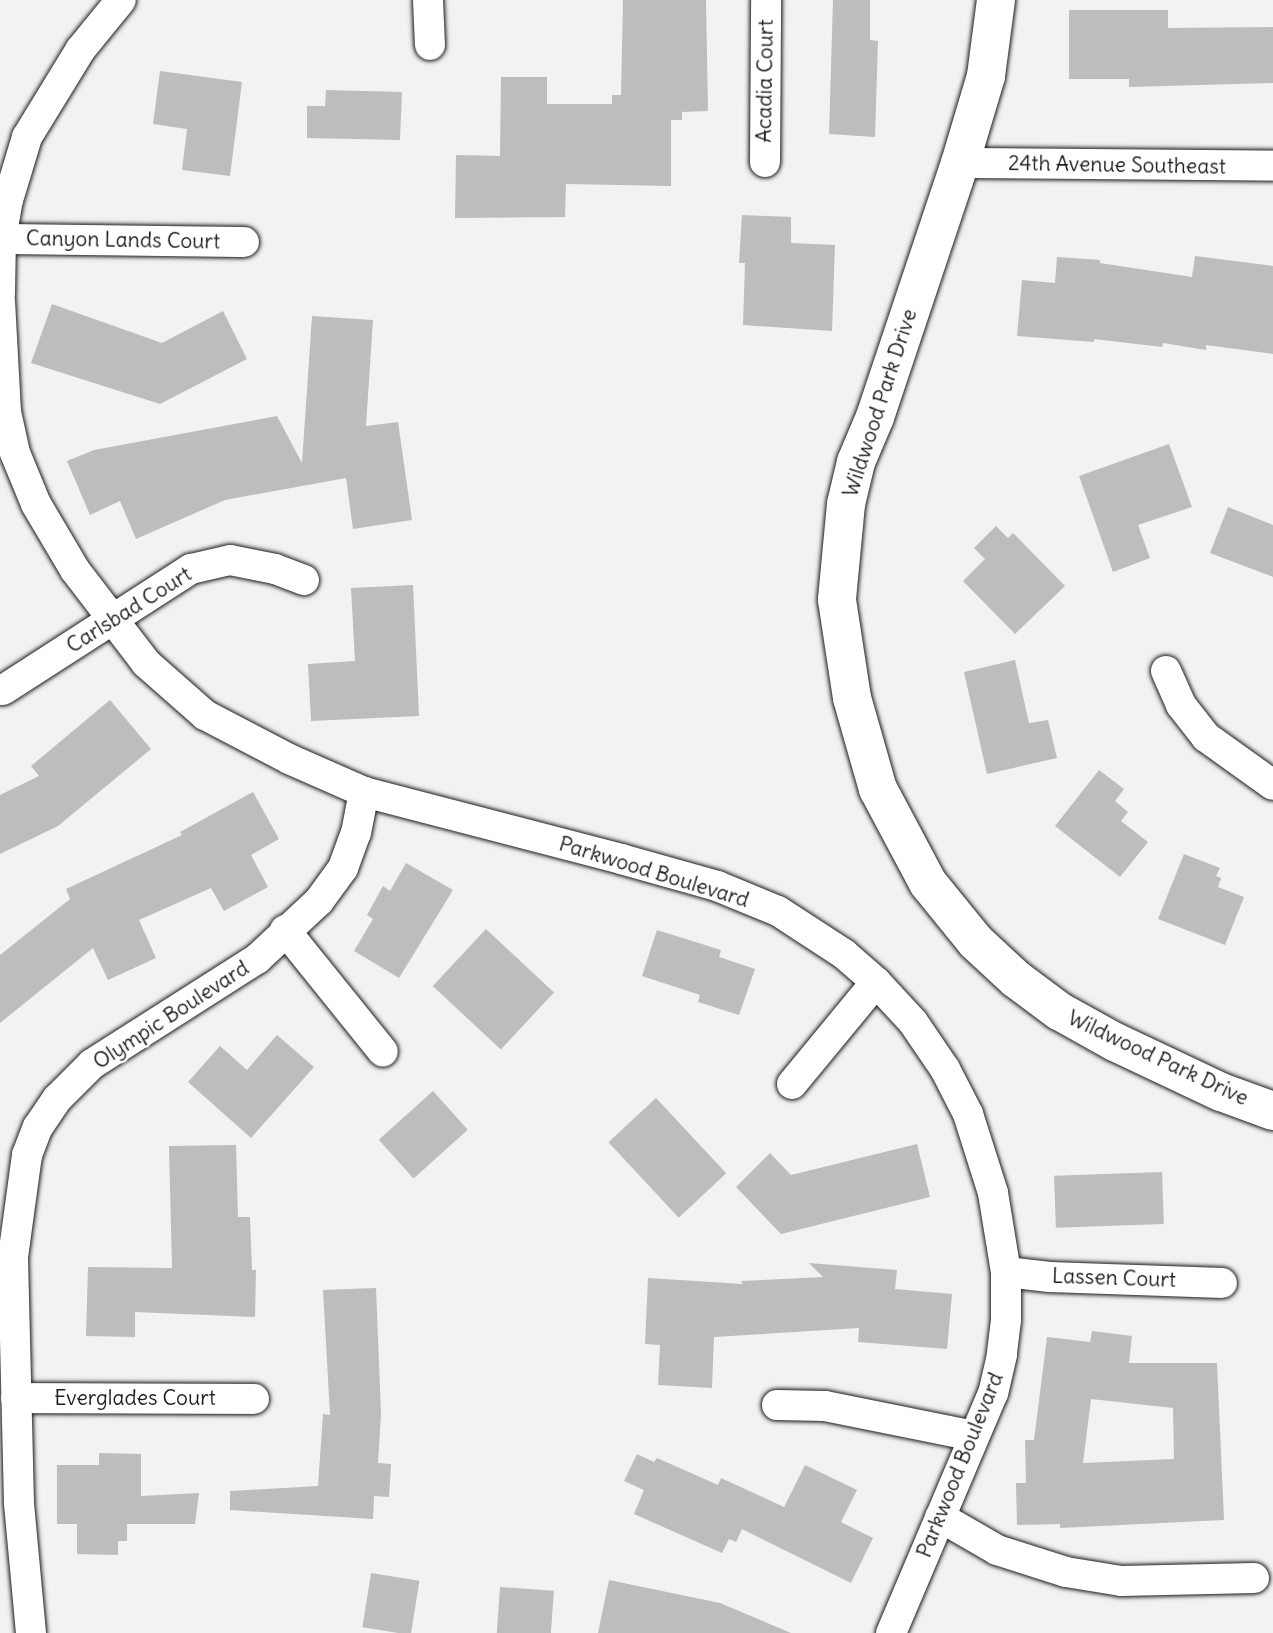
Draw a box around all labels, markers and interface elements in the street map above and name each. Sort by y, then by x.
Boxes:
street label: Acadia Court [751,19,779,143]
street label: 24th Avenue Southeast [1008,151,1226,179]
street label: Canyon Lands Court [26,226,220,254]
street label: Wildwood Park Drive [838,306,922,500]
street label: Carlsbad Court [62,562,196,658]
street label: Parkwood Boulevard [556,831,752,913]
street label: Olympic Boulevard [89,955,253,1075]
street label: Wildwood Park Drive [1064,1005,1252,1111]
street label: Lassen Court [1052,1263,1176,1293]
street label: Parkwood Boulevard [911,1369,1009,1561]
street label: Everglades Court [54,1385,216,1411]

